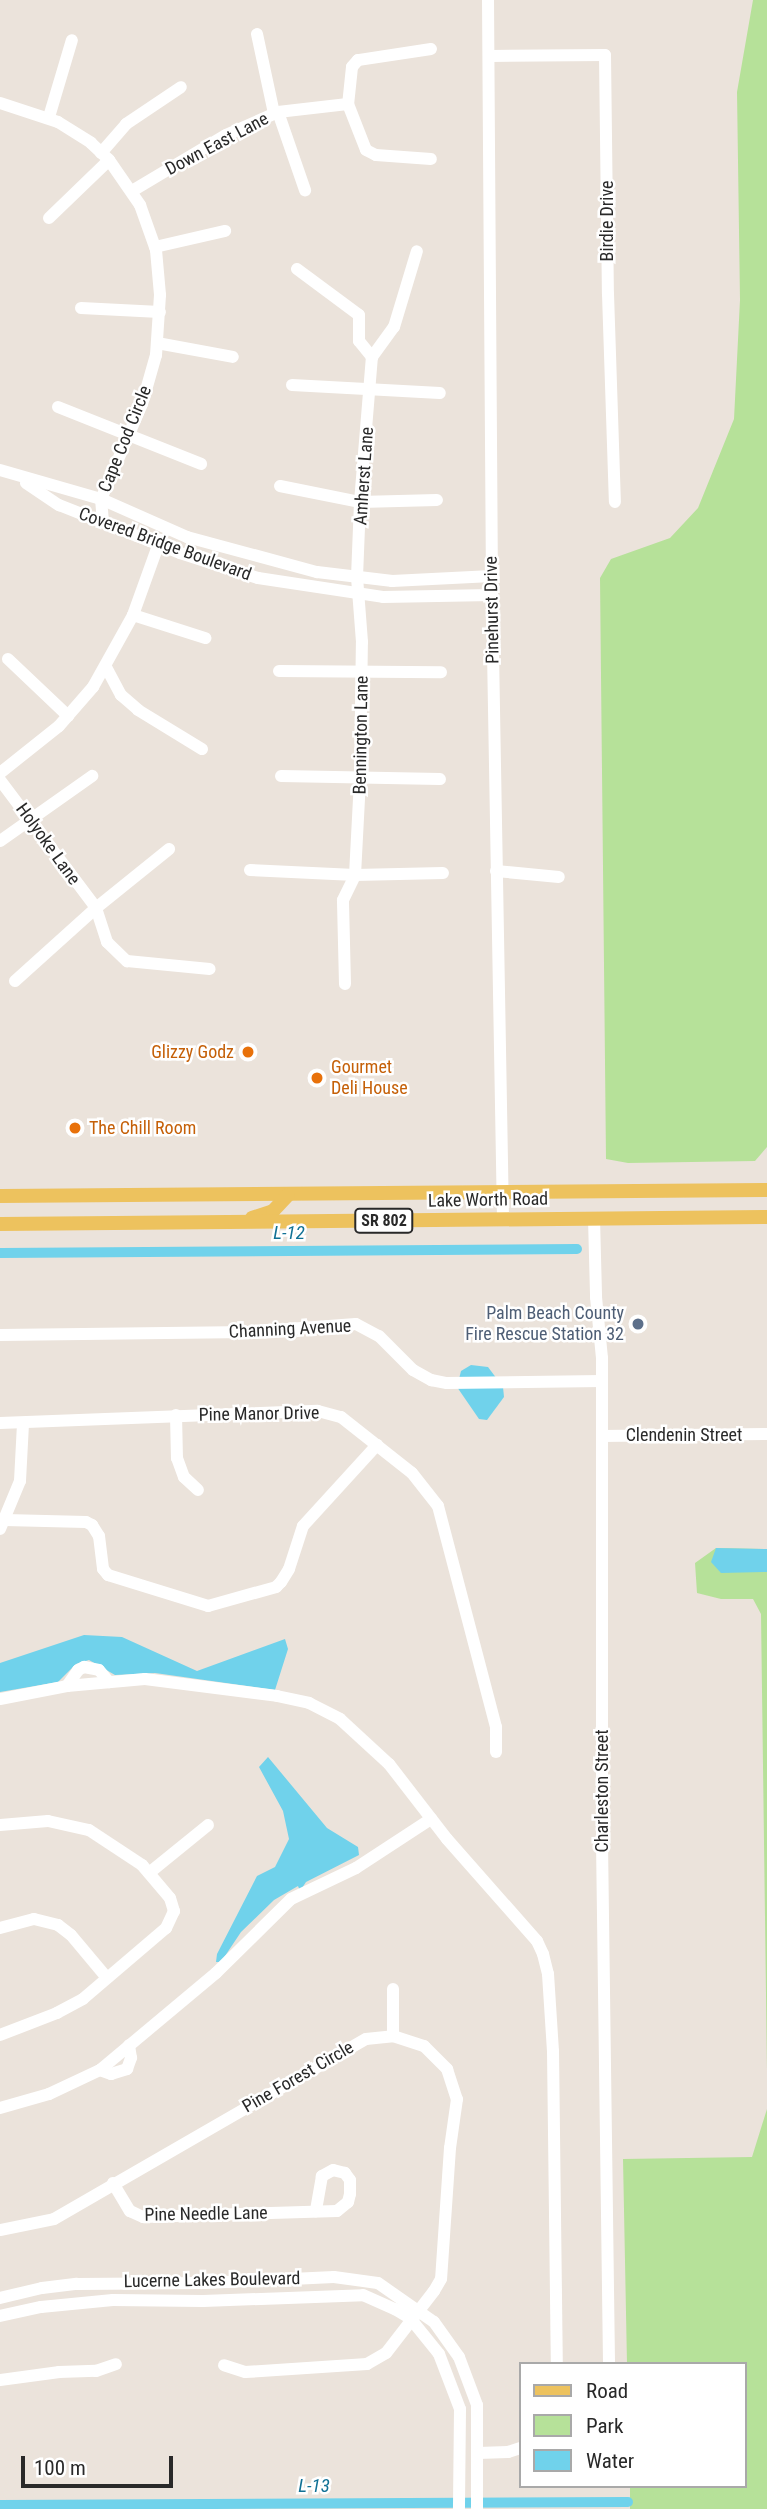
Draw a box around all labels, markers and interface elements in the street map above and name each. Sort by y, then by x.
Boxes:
street label: Down East Lane [162,108,272,180]
street label: Birdie Drive [596,181,618,261]
street label: Cape Cod Circle [94,383,156,495]
street label: Amherst Lane [350,426,378,526]
street label: Covered Bridge Boulevard [76,503,254,585]
street label: Pinehurst Drive [480,556,504,664]
street label: Bennington Lane [349,675,373,795]
street label: Holyoke Lane [11,799,85,889]
place label: Glizzy Godz [151,1041,234,1063]
marker: Glizzy Godz [240,1044,256,1060]
place label: Gourmet Deli House [331,1057,408,1100]
marker: Gourmet Deli House [309,1070,325,1086]
place label: The Chill Room [89,1117,196,1139]
marker: The Chill Room [67,1120,83,1136]
street label: Lake Worth Road [428,1188,548,1212]
road number: SR 802 [354,1208,414,1233]
water label: L-12 [273,1222,305,1244]
place label: Palm Beach County Fire Rescue Station 32 [465,1303,624,1346]
street label: Channing Avenue [228,1315,352,1343]
marker: Palm Beach County Fire Rescue Station 32 [630,1316,646,1332]
street label: Pine Manor Drive [198,1402,320,1426]
street label: Clendenin Street [626,1424,742,1446]
street label: Charleston Street [591,1730,613,1852]
street label: Pine Forest Circle [239,2036,357,2118]
street label: Pine Needle Lane [144,2202,268,2226]
street label: Lucerne Lakes Boulevard [123,2268,301,2292]
legend [518,2362,746,2488]
text: Road [586,2379,628,2403]
text: Park [586,2414,623,2438]
scale bar [24,2442,177,2486]
text: Water [586,2449,634,2473]
text: 100 m [34,2456,86,2480]
water label: L-13 [298,2475,330,2497]

